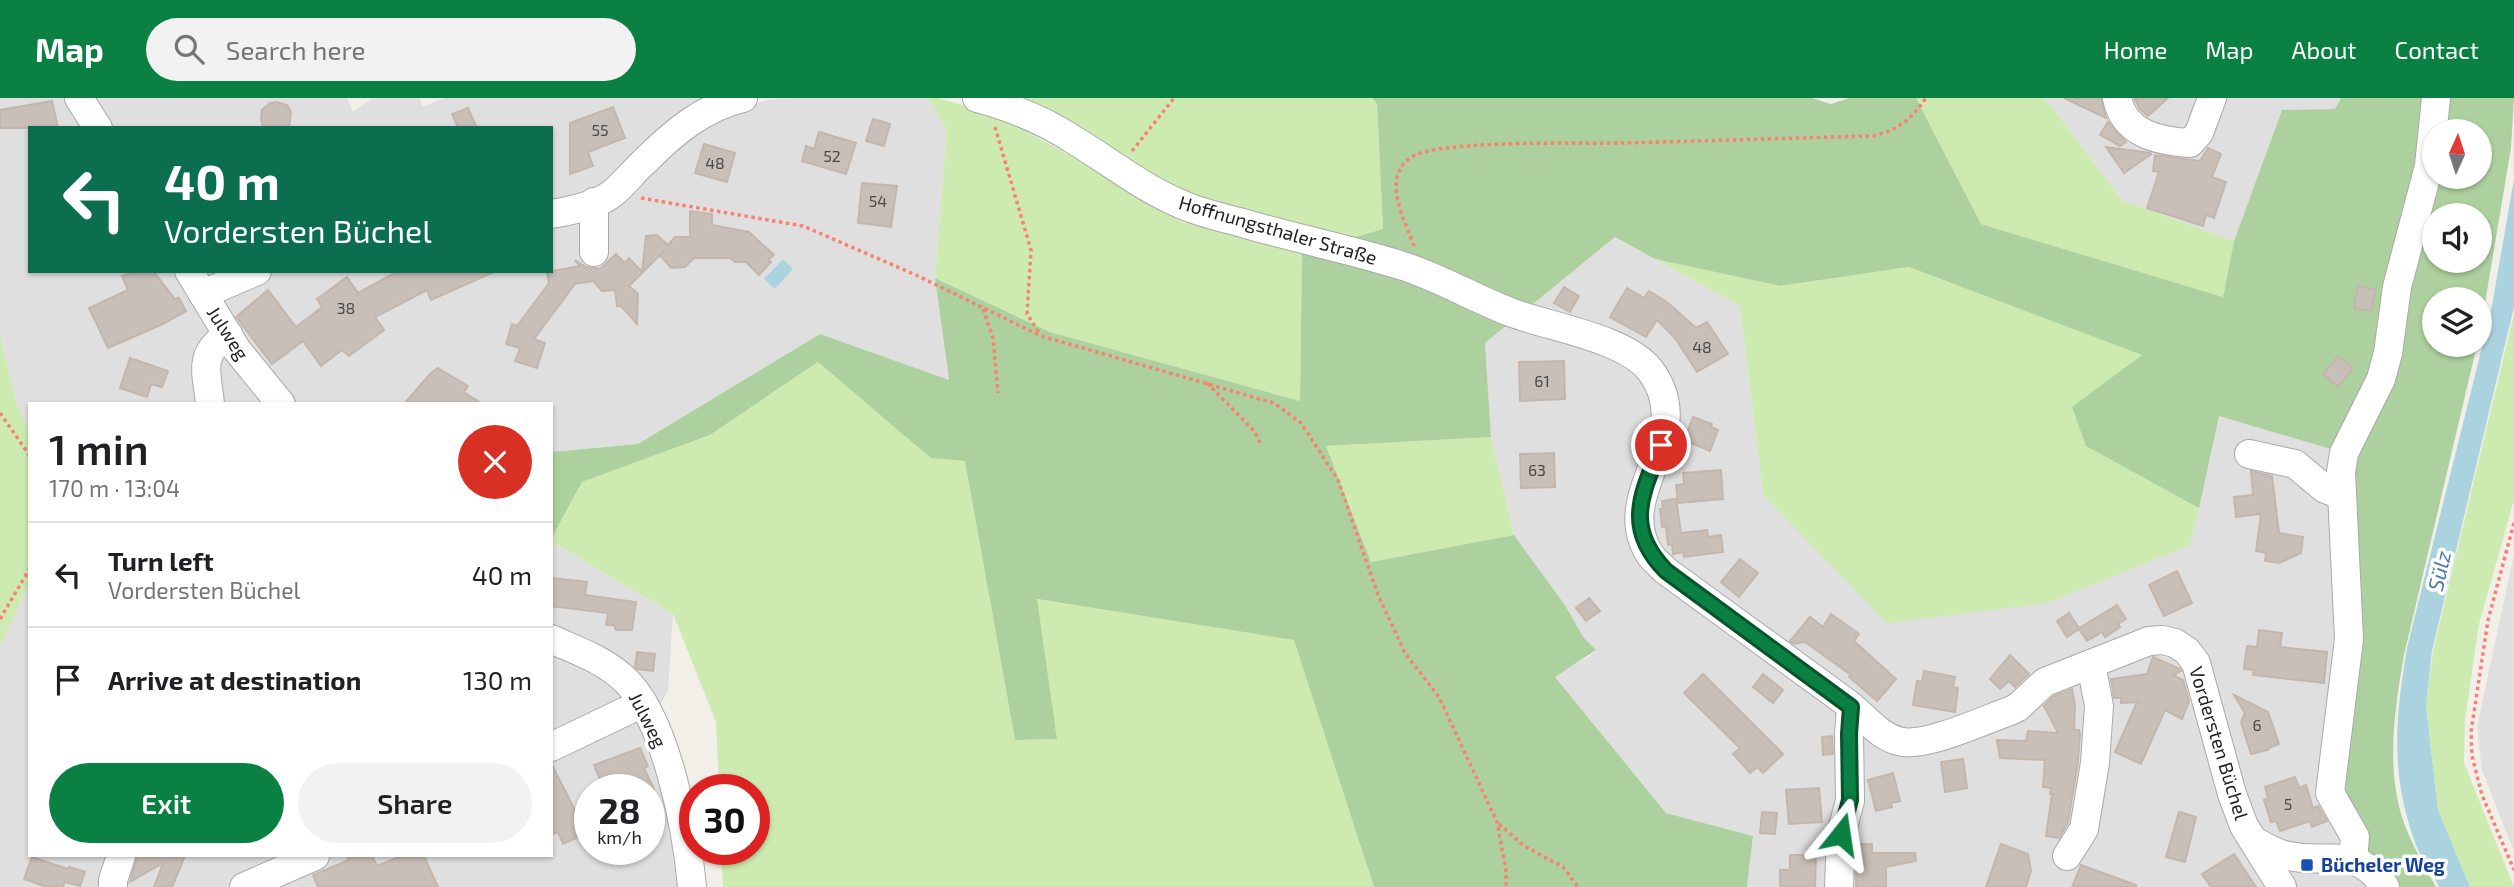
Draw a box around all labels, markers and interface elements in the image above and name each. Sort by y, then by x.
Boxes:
search box [146,18,636,81]
text: Map [35,29,104,69]
icon: search [170,30,208,68]
text: Search here [226,34,365,65]
text: Home [2104,35,2167,64]
text: Map [2205,35,2253,64]
text: About [2291,35,2357,64]
text: Contact [2395,35,2479,64]
north arrow [2422,119,2492,189]
map controls [2422,119,2492,357]
house number: 55 [591,120,609,139]
house number: 52 [823,146,841,165]
text: 40 m [164,151,280,210]
house number: 48 [705,153,725,172]
icon: left [49,154,140,245]
street label: Hoffnungsthaler Straße [1176,190,1380,269]
house number: 54 [869,191,887,210]
button: sound [2422,203,2492,273]
text: Vordersten Büchel [164,211,432,249]
button: layers [2422,287,2492,357]
house number: 38 [337,298,355,317]
street label: Julweg [203,302,254,364]
house number: 48 [1692,337,1712,356]
house number: 61 [1534,371,1550,390]
pin [1631,415,1691,475]
text: 1 min [49,423,149,473]
button: close [458,425,532,499]
icon: arrive [1642,426,1680,464]
house number: 63 [1528,460,1546,479]
text: 170 m · 13:04 [49,474,180,502]
text: Turn left [108,545,214,576]
water label: Sülz [2422,548,2455,593]
icon: left [49,556,87,594]
text: 40 m [472,559,532,590]
text: Vordersten Büchel [108,576,300,604]
icon: arrive [49,661,87,699]
street label: Vordersten Büchel [2185,663,2254,823]
text: Arrive at destination [108,664,361,695]
text: 130 m [463,664,532,695]
street label: Julweg [625,688,672,752]
house number: 6 [2252,715,2262,734]
button: Exit [49,763,284,843]
button: Share [298,763,532,843]
speed limit sign: 30 [679,774,770,865]
text: 28 [598,789,641,831]
house number: 5 [2284,794,2292,813]
position arrow [1804,797,1878,871]
text: km/h [597,826,642,848]
place label: Bücheler Weg [2321,853,2445,876]
marker: Bücheler Weg [2299,857,2315,873]

